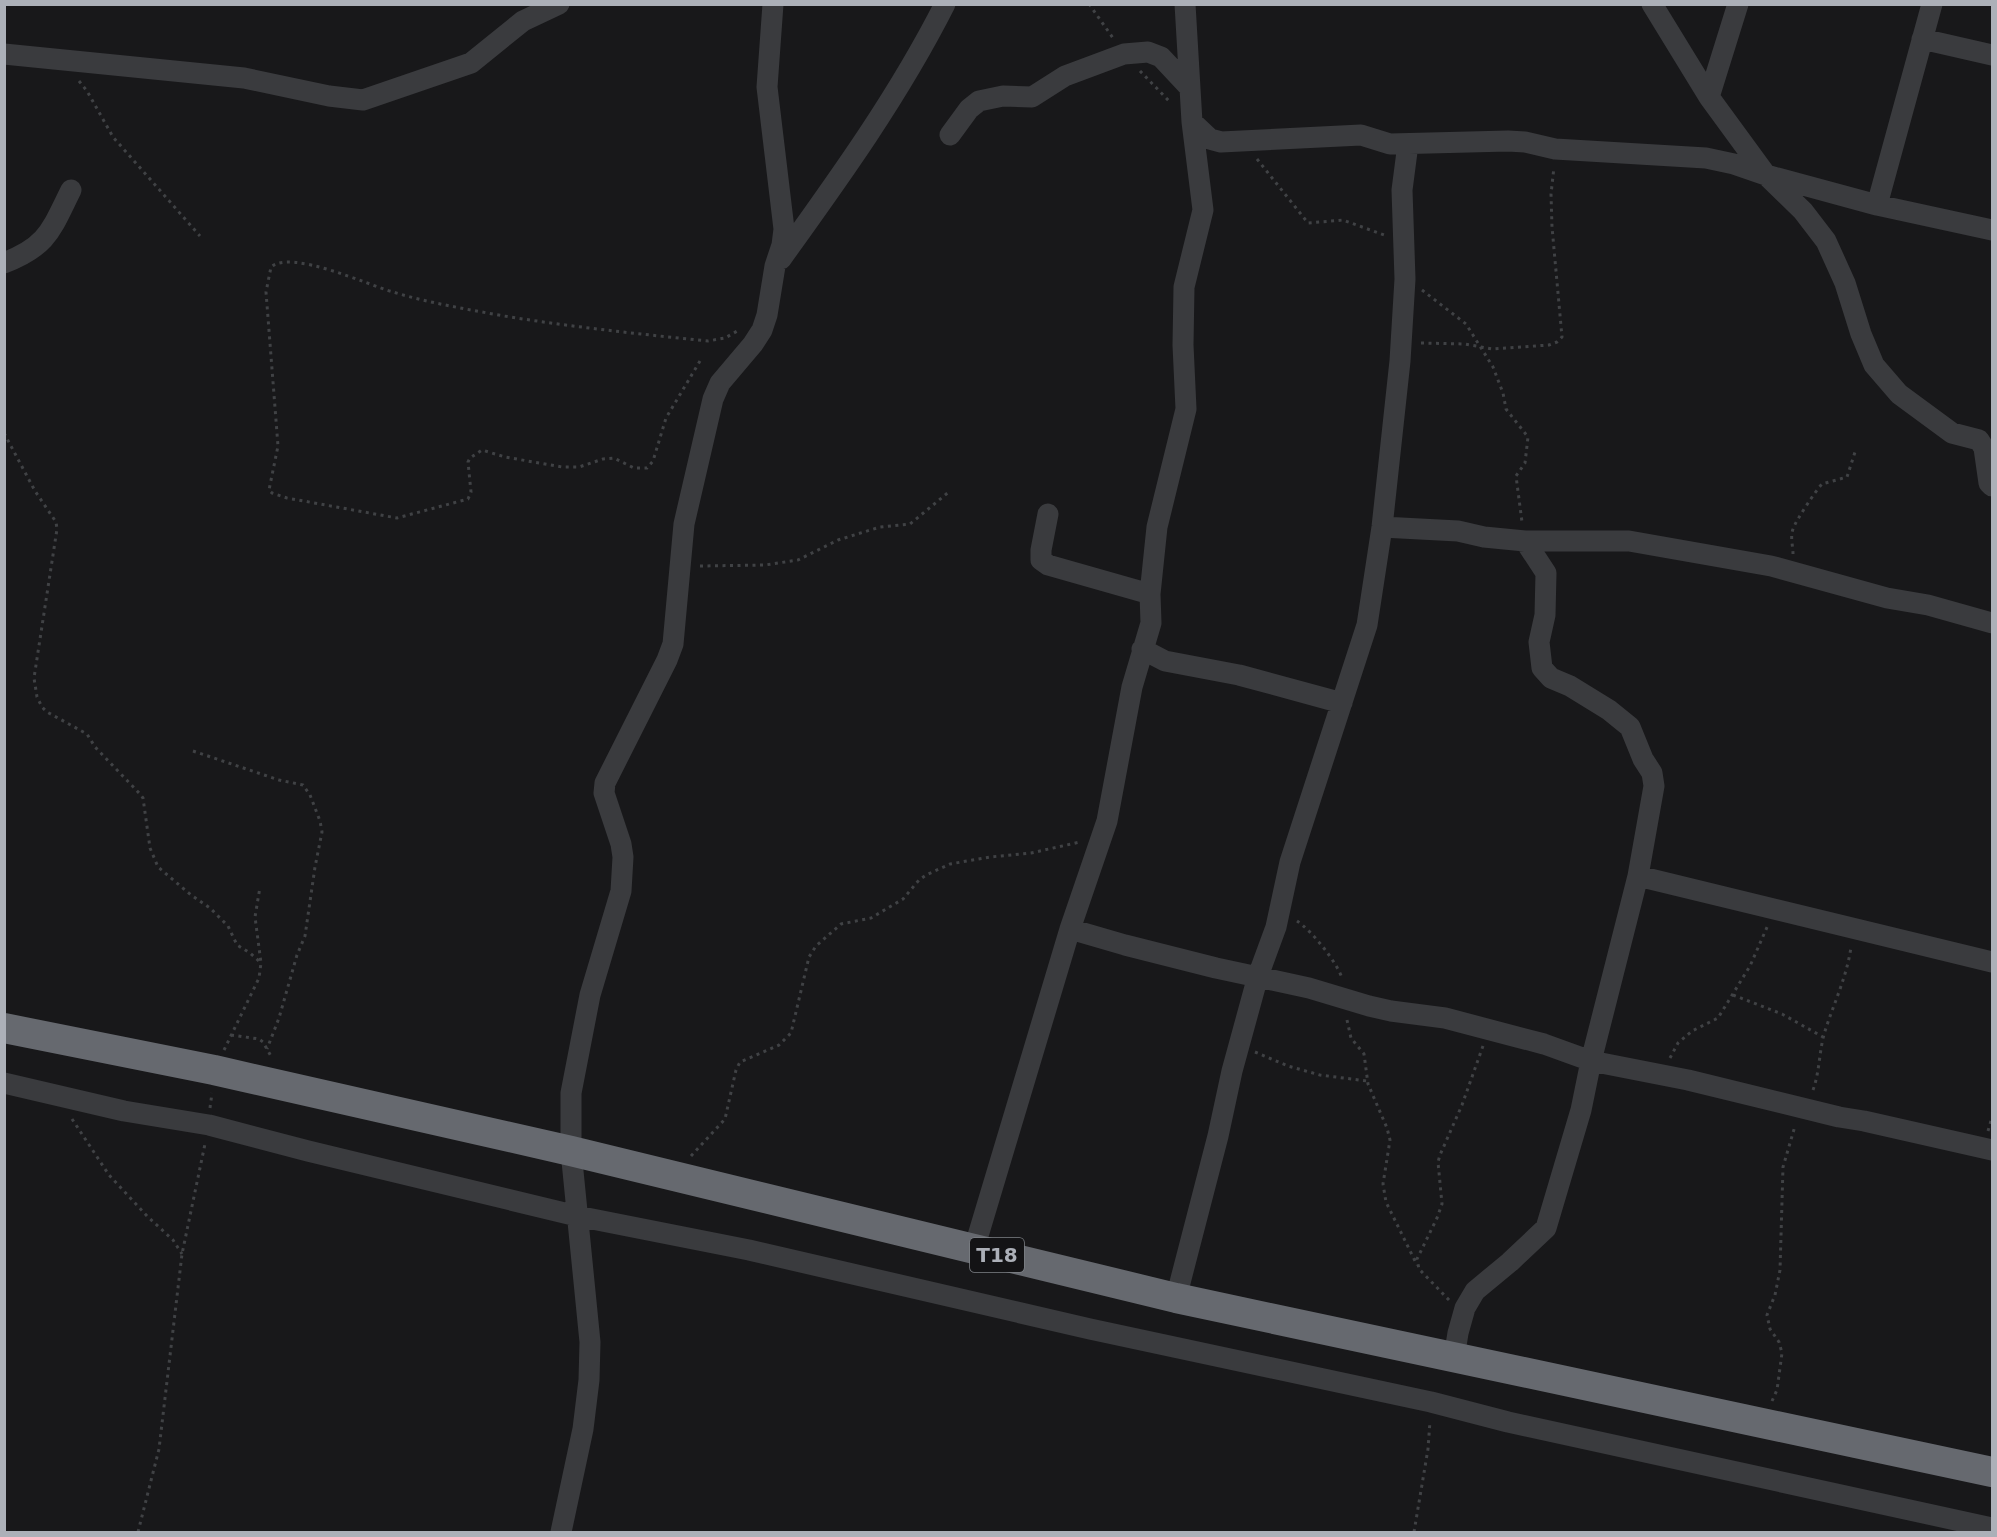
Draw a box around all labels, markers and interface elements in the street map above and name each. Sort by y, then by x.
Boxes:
road number: T18 [970,1238,1024,1272]

